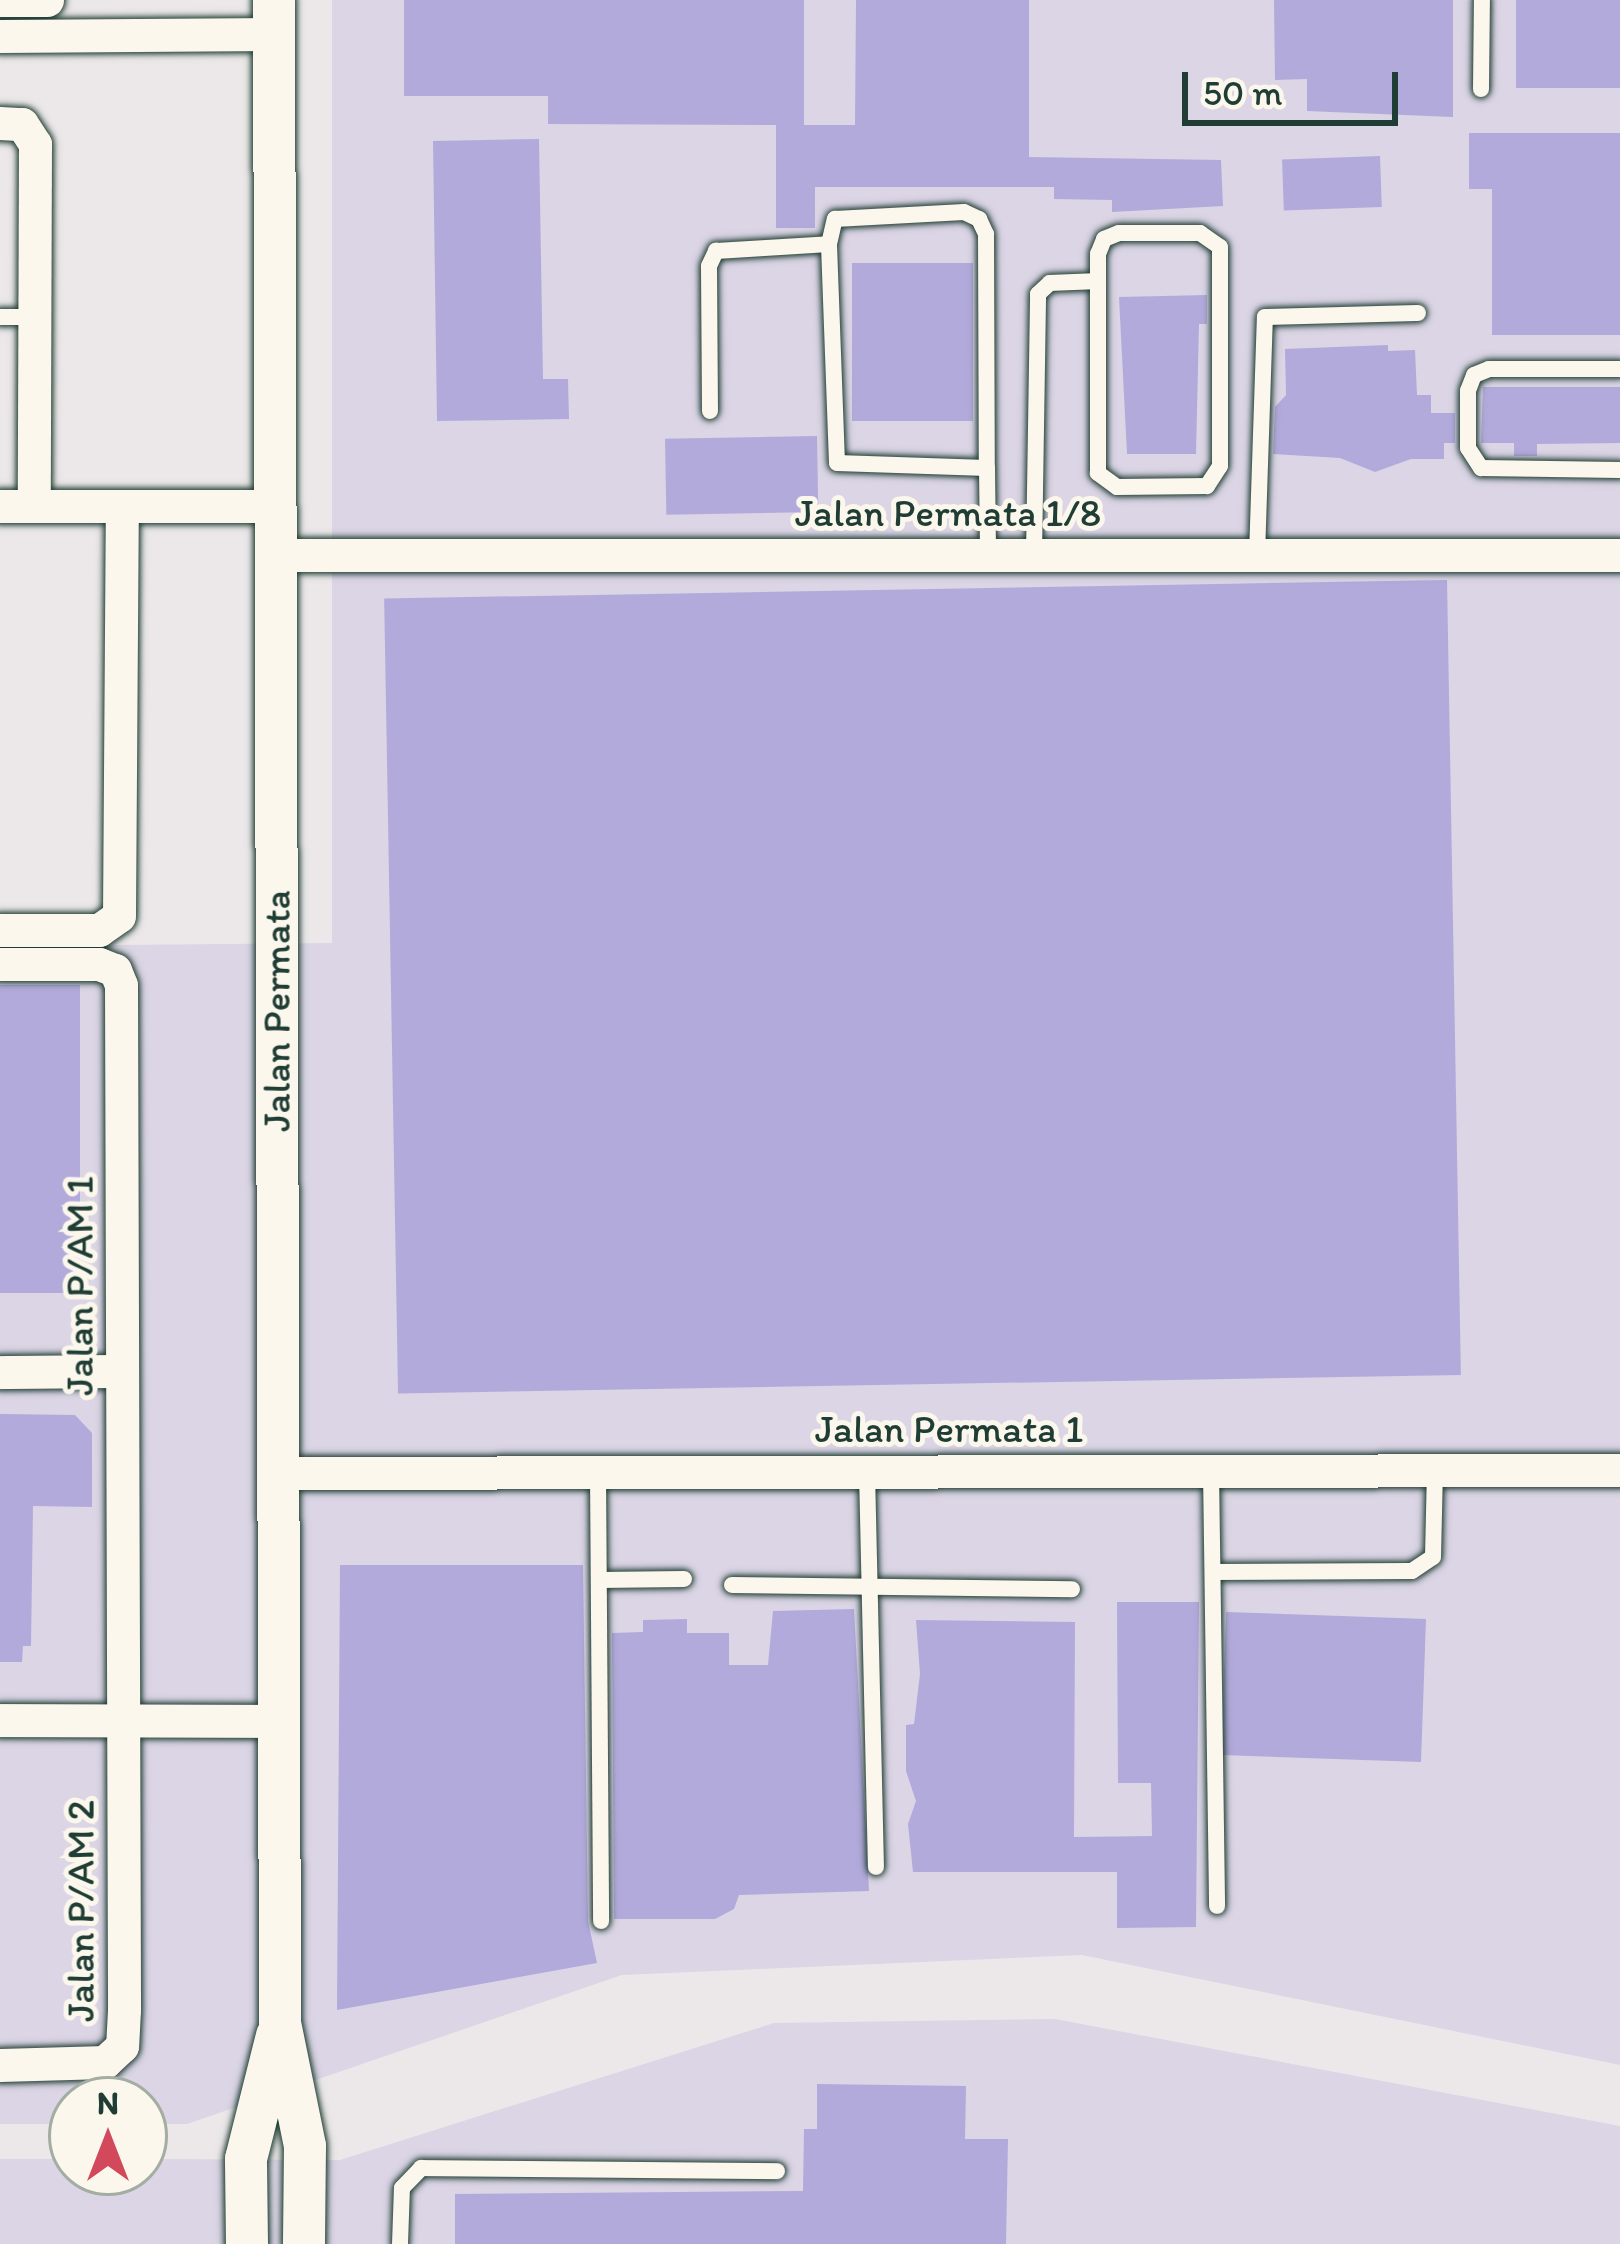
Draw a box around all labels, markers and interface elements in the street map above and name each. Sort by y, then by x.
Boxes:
scale bar [1188,48,1404,122]
text: 50 m [1203,71,1282,114]
street label: Jalan Permata 1/8 [796,490,1100,536]
street label: Jalan Permata [254,892,300,1130]
street label: Jalan P/AM 1 [57,1176,103,1396]
street label: Jalan Permata 1 [816,1406,1082,1452]
street label: Jalan P/AM 2 [58,1800,104,2022]
north arrow [48,2076,168,2196]
text: N [97,2083,119,2122]

